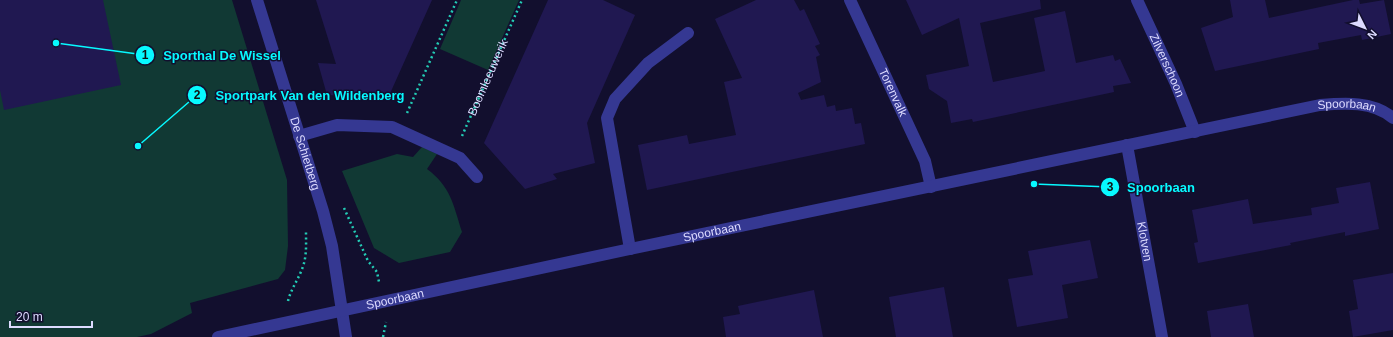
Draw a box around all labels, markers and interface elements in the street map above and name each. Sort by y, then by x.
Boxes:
north arrow [1345,8,1385,48]
text: N [1365,28,1380,42]
street label: Zilverschoon [1147,31,1187,99]
street label: Boomleeuwerik [465,36,511,118]
callout: Sporthal De Wissel [135,43,288,68]
text: 1 [142,48,149,62]
text: Sporthal De Wissel [163,48,281,63]
street label: Torenvalk [876,66,911,120]
callout: Sportpark Van den Wildenberg [187,83,412,108]
text: 2 [194,88,201,102]
text: Sportpark Van den Wildenberg [215,88,405,103]
street label: Spoorbaan [1317,97,1378,115]
street label: De Schietberg [287,115,323,192]
callout: Spoorbaan [1100,175,1203,200]
text: 3 [1107,180,1114,194]
text: Spoorbaan [1127,180,1195,195]
street label: Spoorbaan [682,219,742,245]
street label: Klotven [1134,220,1155,262]
street label: Spoorbaan [365,286,425,312]
scale bar [10,303,92,329]
text: 20 m [16,310,43,324]

